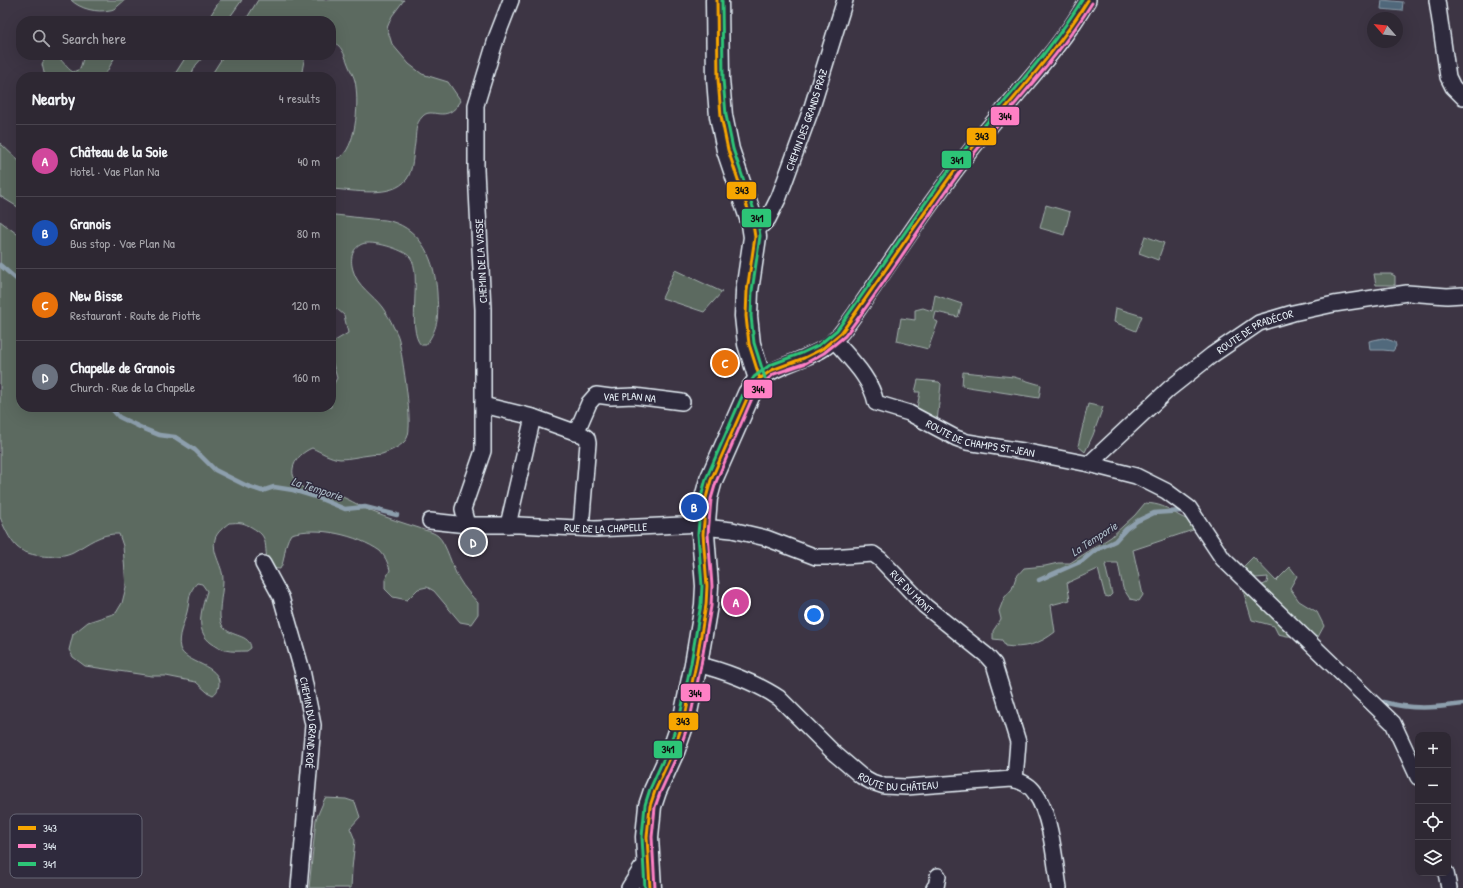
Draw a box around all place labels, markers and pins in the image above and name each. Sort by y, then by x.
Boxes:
pin: C [712,348,738,378]
pin: B [681,492,707,522]
pin: D [460,527,486,557]
pin: A [723,587,749,617]

